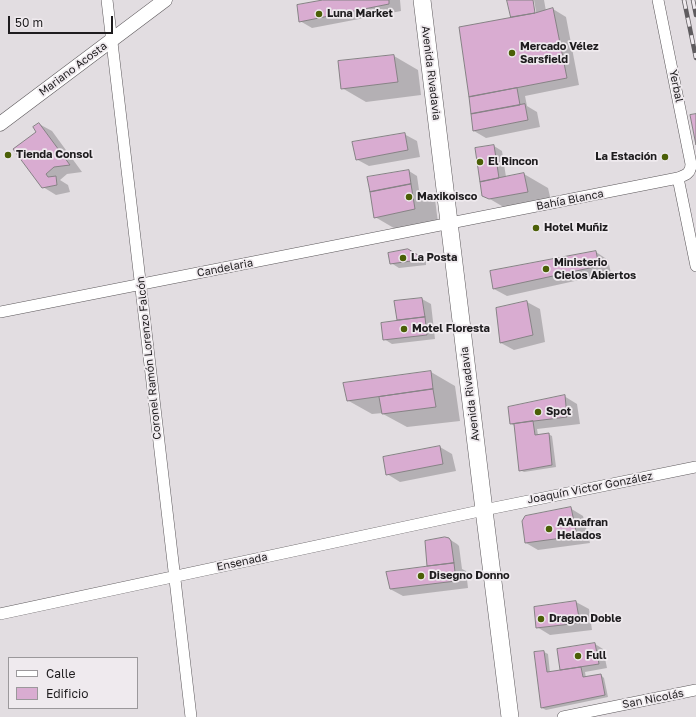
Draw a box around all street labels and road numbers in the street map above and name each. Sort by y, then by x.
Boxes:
street label: Avenida Rivadavia [419,25,443,121]
street label: Mariano Acosta [36,39,110,99]
street label: Yerbal [666,68,686,104]
street label: Bahía Blanca [535,187,605,213]
street label: Candelaria [196,256,254,280]
street label: Coronel Ramón Lorenzo Falcón [134,276,164,440]
street label: Avenida Rivadavia [458,346,482,442]
street label: Joaquín Victor González [526,469,654,507]
street label: Ensenada [215,550,269,574]
street label: San Nicolás [621,687,685,711]

